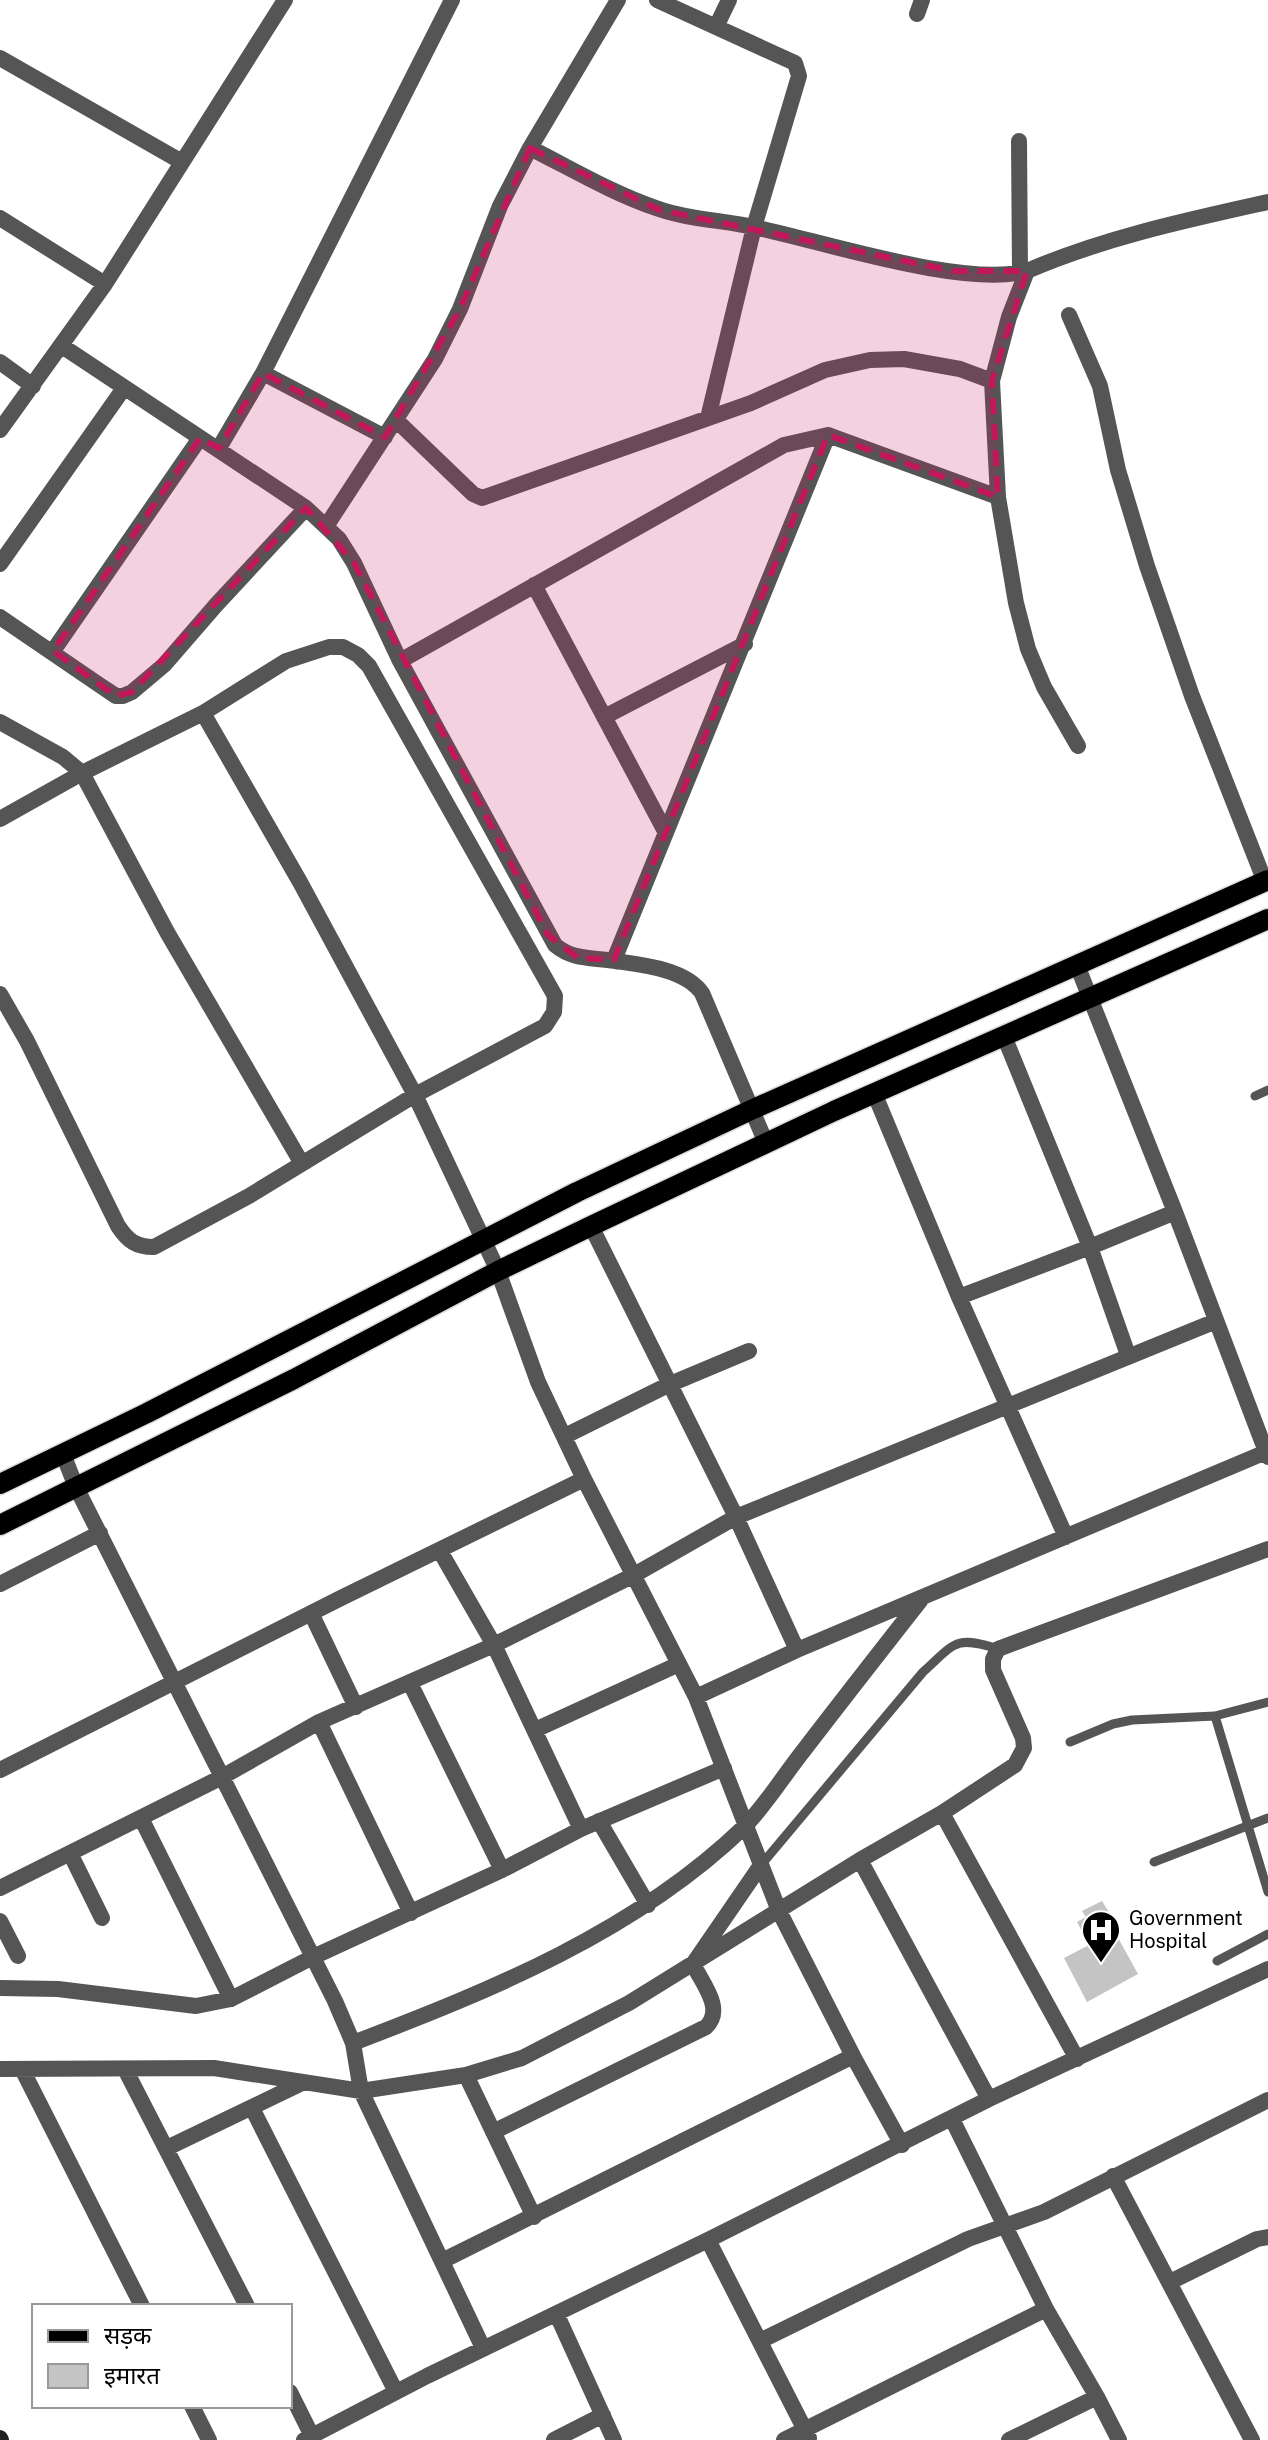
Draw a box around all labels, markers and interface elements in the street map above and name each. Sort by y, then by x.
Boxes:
place label: Government Hospital [1129,1906,1243,1953]
hospital icon: Government Hospital [1080,1909,1122,1964]
legend [32,2304,292,2408]
text: सड़क [104,2321,152,2349]
text: इमारत [104,2361,161,2389]

